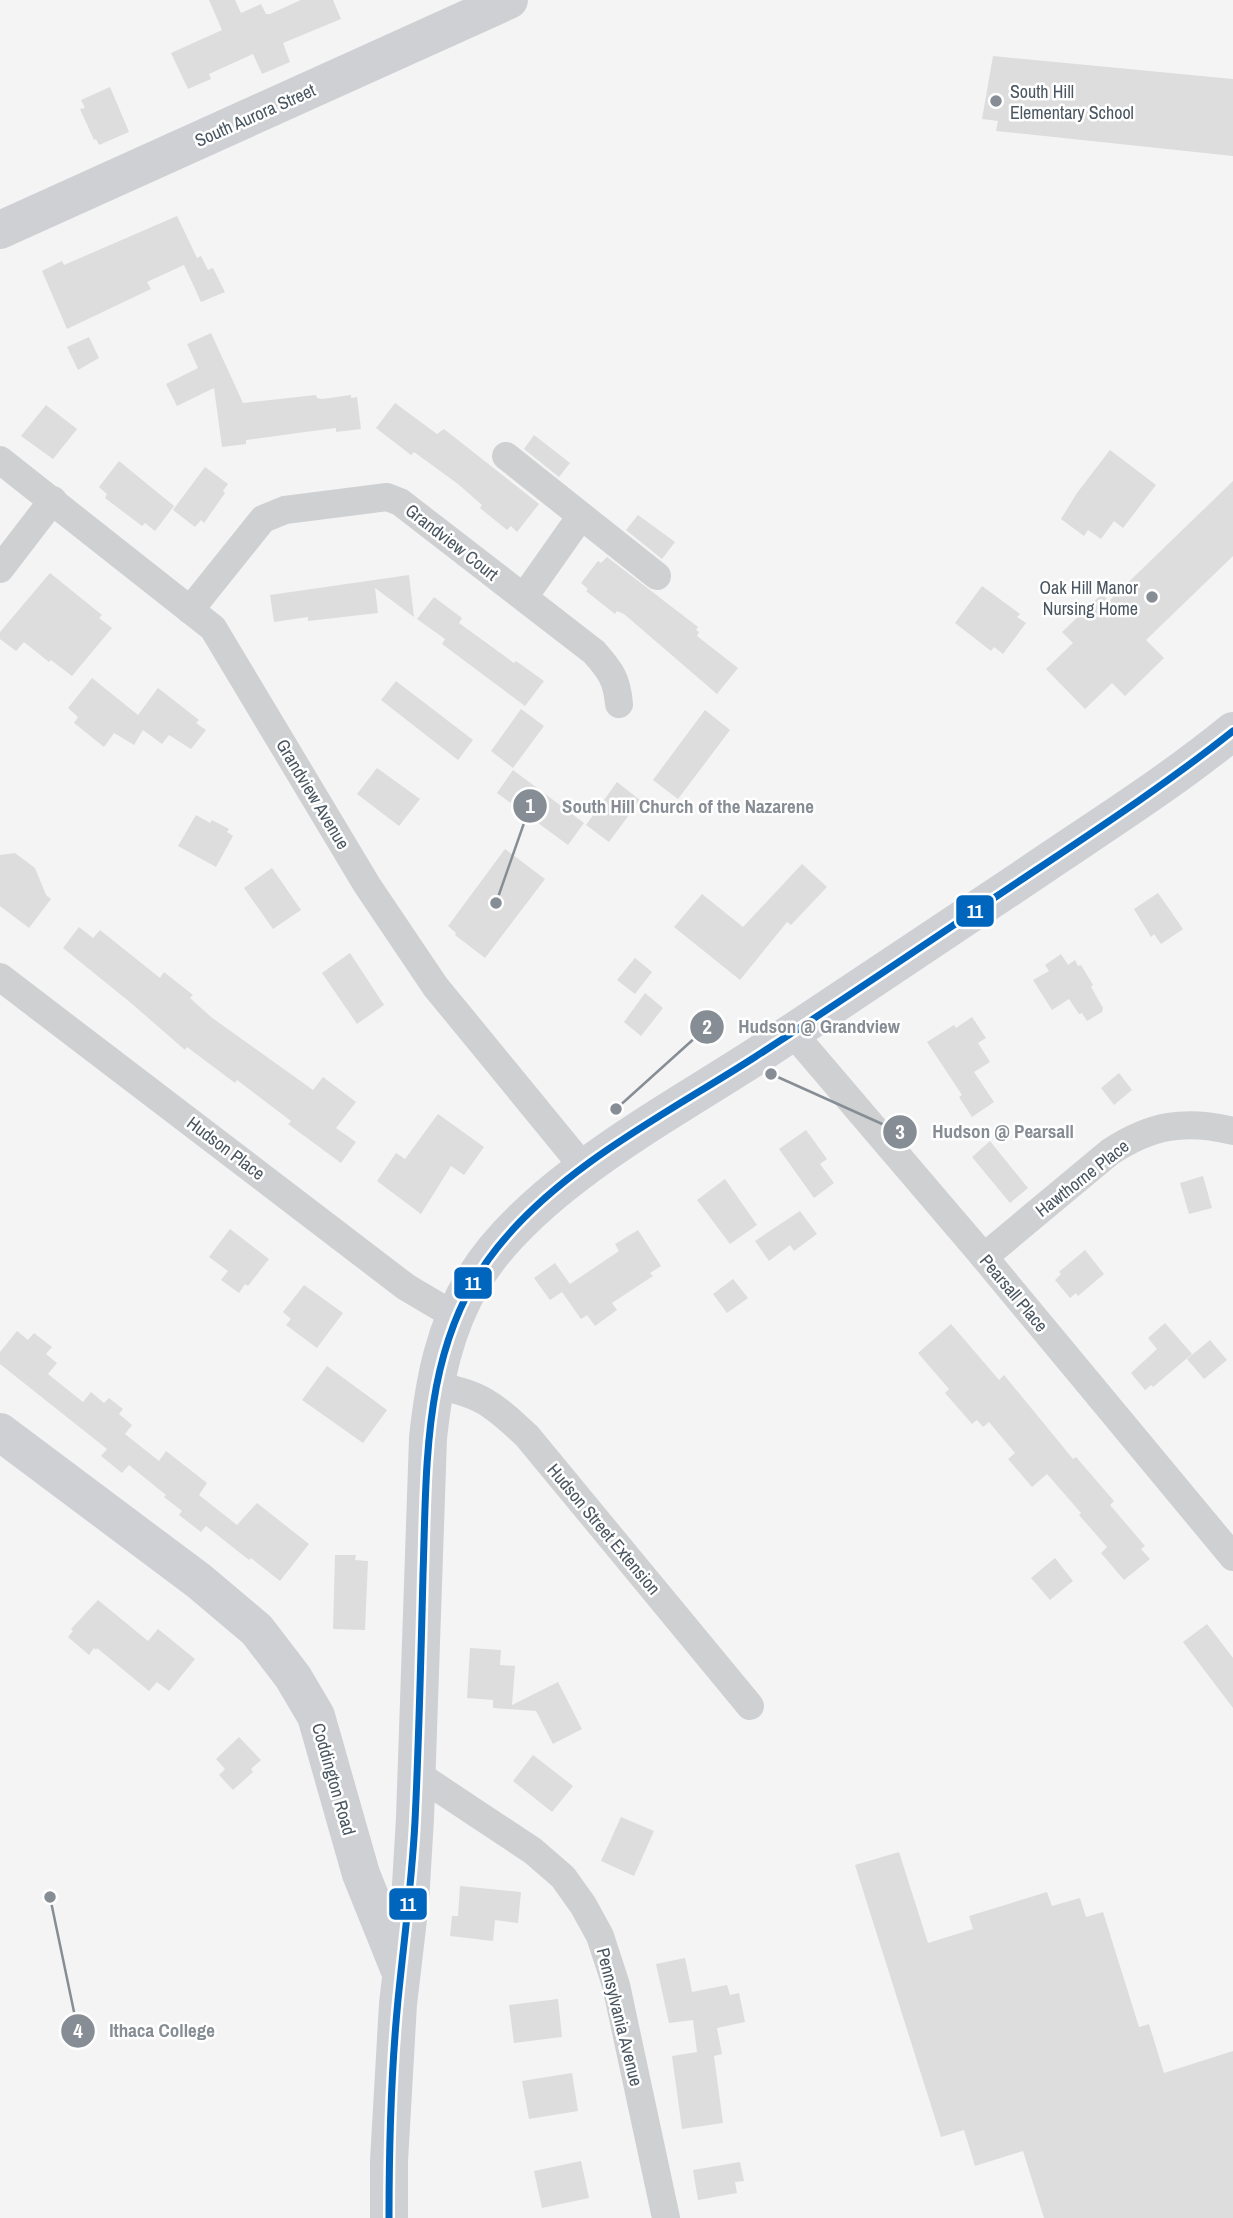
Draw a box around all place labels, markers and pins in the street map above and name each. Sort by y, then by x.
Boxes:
place label: South Hill Elementary School [1010,79,1134,125]
marker: South Hill Elementary School [988,93,1004,109]
place label: Oak Hill Manor Nursing Home [1040,575,1138,621]
marker: Oak Hill Manor Nursing Home [1144,589,1160,605]
callout: South Hill Church of the Nazarene [513,786,828,826]
callout: Hudson @ Grandview [690,1007,914,1047]
callout: Hudson @ Pearsall [883,1112,1087,1152]
callout: Ithaca College [60,2011,229,2051]

